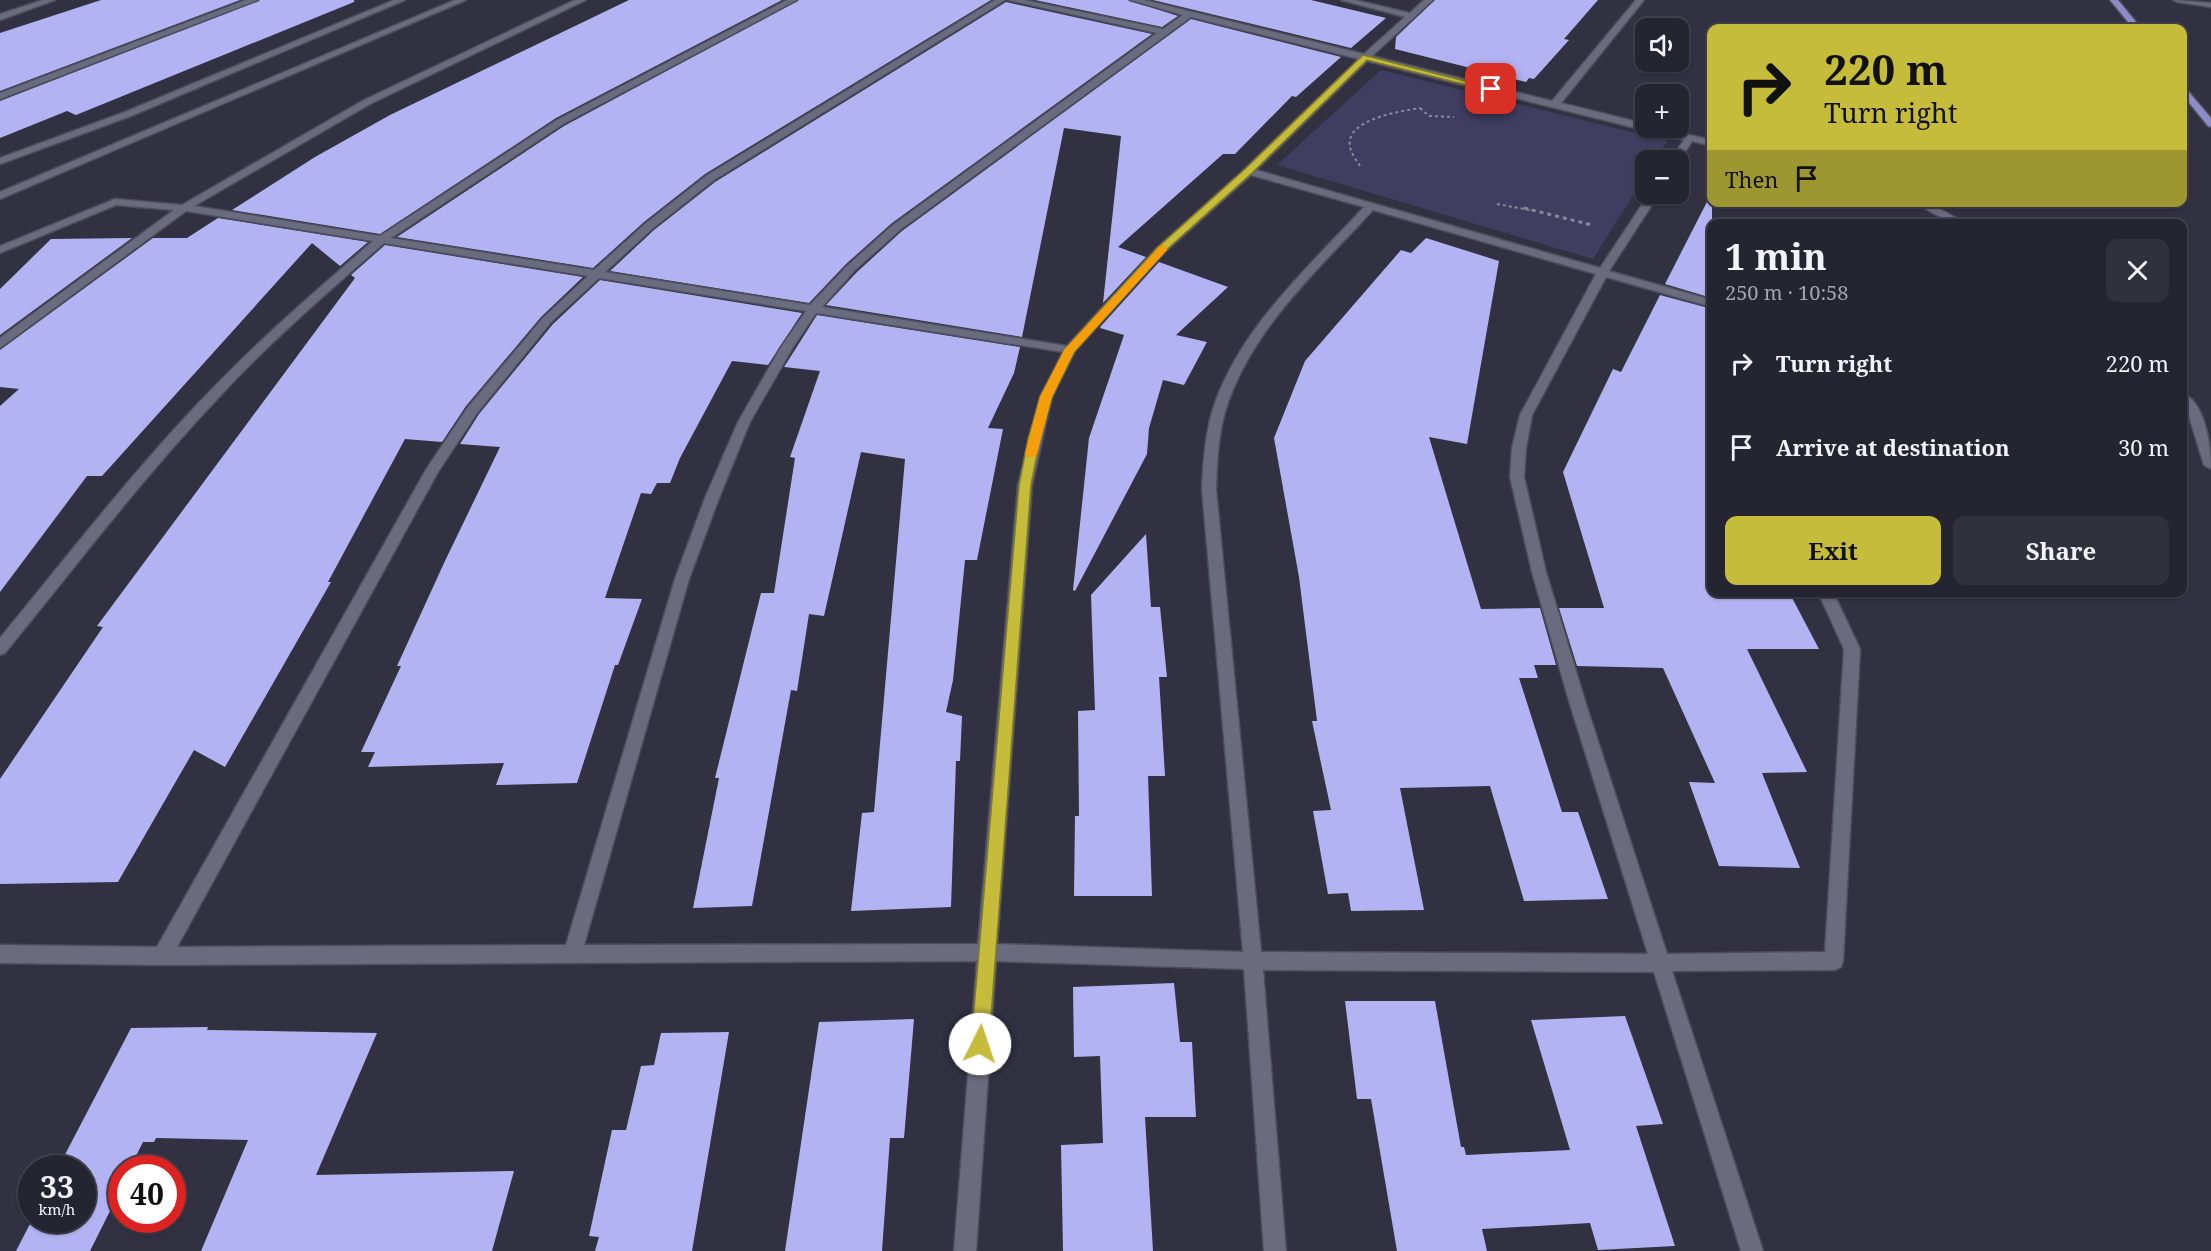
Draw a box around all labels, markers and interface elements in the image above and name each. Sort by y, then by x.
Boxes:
map controls [1635,18,1689,204]
button: sound [1635,18,1689,72]
text: 220 m [1824,40,1948,97]
icon: right [1725,48,1803,126]
pin [1465,63,1516,114]
icon: arrive [1474,72,1507,105]
button: + [1635,84,1689,138]
text: Turn right [1824,94,1957,131]
button: − [1635,150,1689,204]
icon: arrive [1790,162,1823,195]
text: Then [1725,164,1778,194]
text: 1 min [1725,232,1827,281]
button: close [2106,239,2169,302]
text: 250 m · 10:58 [1725,279,1848,306]
icon: right [1725,347,1758,380]
text: Turn right [1776,348,1892,378]
text: 220 m [2106,348,2169,378]
icon: arrive [1725,431,1758,464]
text: Arrive at destination [1776,432,2010,462]
text: 30 m [2118,432,2169,462]
button: Exit [1725,516,1941,585]
button: Share [1953,516,2169,585]
position arrow [948,1012,1012,1076]
speed limit sign: 40 [108,1155,186,1233]
text: 33 [40,1166,74,1207]
text: km/h [39,1199,75,1219]

